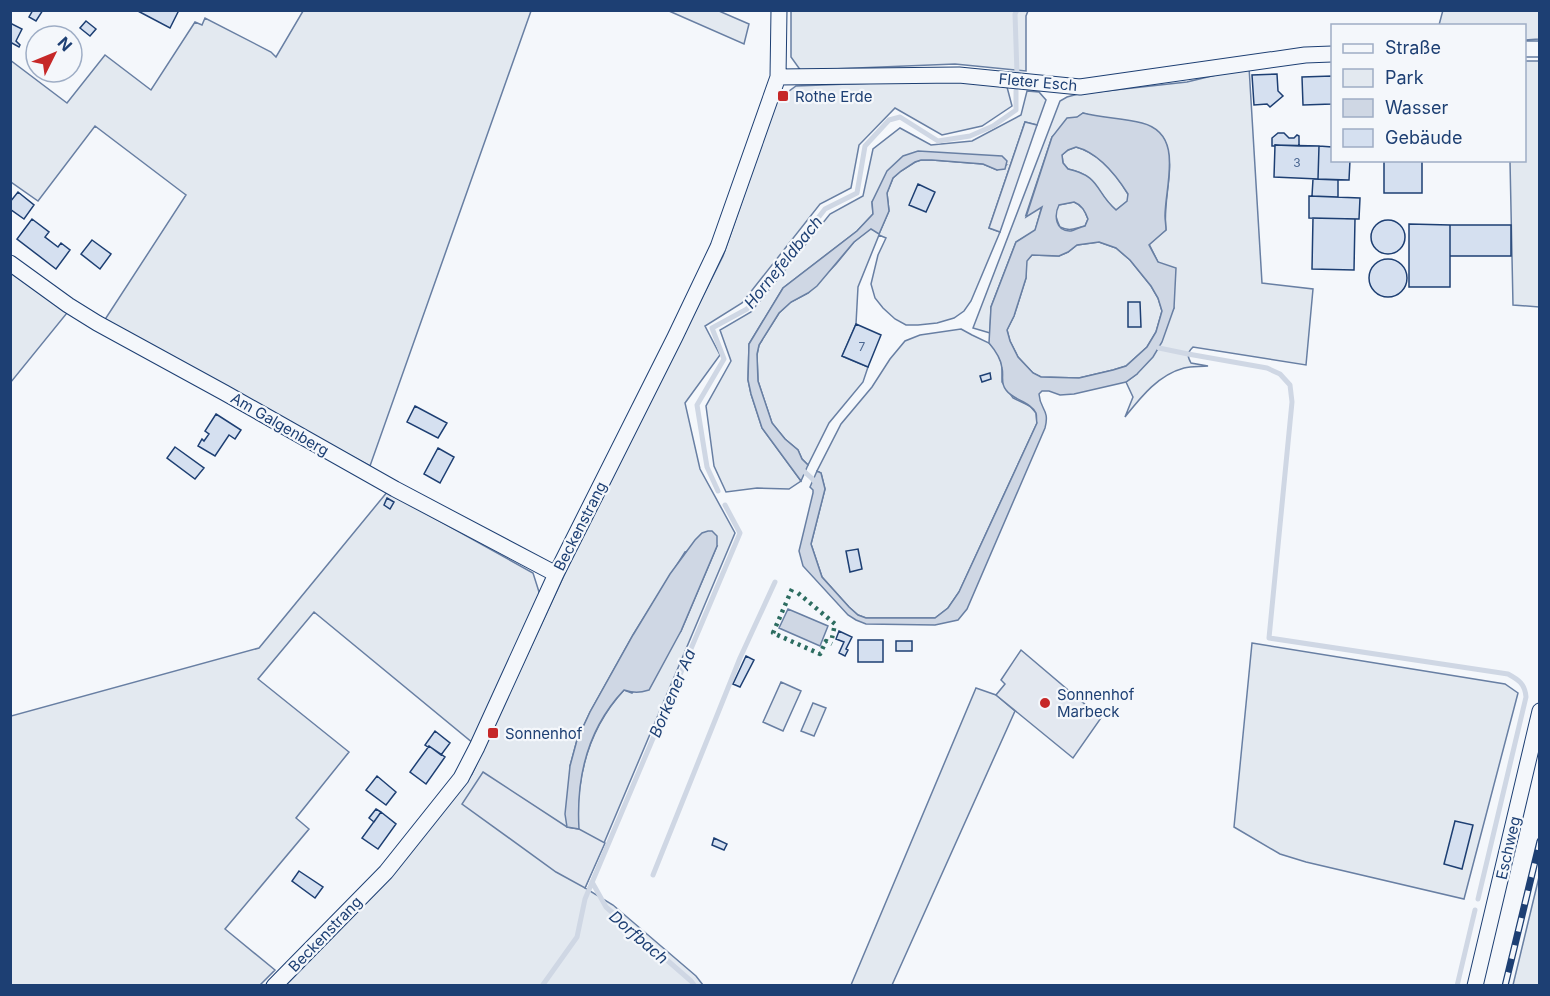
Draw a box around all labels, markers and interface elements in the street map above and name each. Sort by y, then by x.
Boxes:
north arrow [24,24,84,84]
legend [1331,24,1526,162]
text: N [53,32,76,55]
text: Straße [1385,37,1441,58]
text: Park [1385,67,1424,88]
street label: Fleter Esch [998,69,1078,95]
place label: Rothe Erde [795,87,873,106]
marker: Rothe Erde [776,89,790,103]
text: Wasser [1385,97,1448,118]
text: Gebäude [1385,127,1462,148]
house number: 3 [1293,155,1301,170]
water label: Hornefeldbach [740,212,826,312]
house number: 7 [859,339,866,354]
street label: Am Galgenberg [227,388,333,460]
street label: Beckenstrang [549,478,611,574]
water label: Borkener Aa [644,646,700,740]
place label: Sonnenhof Marbeck [1057,685,1135,721]
marker: Sonnenhof Marbeck [1038,696,1052,710]
place label: Sonnenhof [505,724,583,743]
marker: Sonnenhof [486,726,500,740]
street label: Eschweg [1492,815,1524,881]
street label: Beckenstrang [284,892,366,976]
water label: Dorfbach [605,906,673,968]

